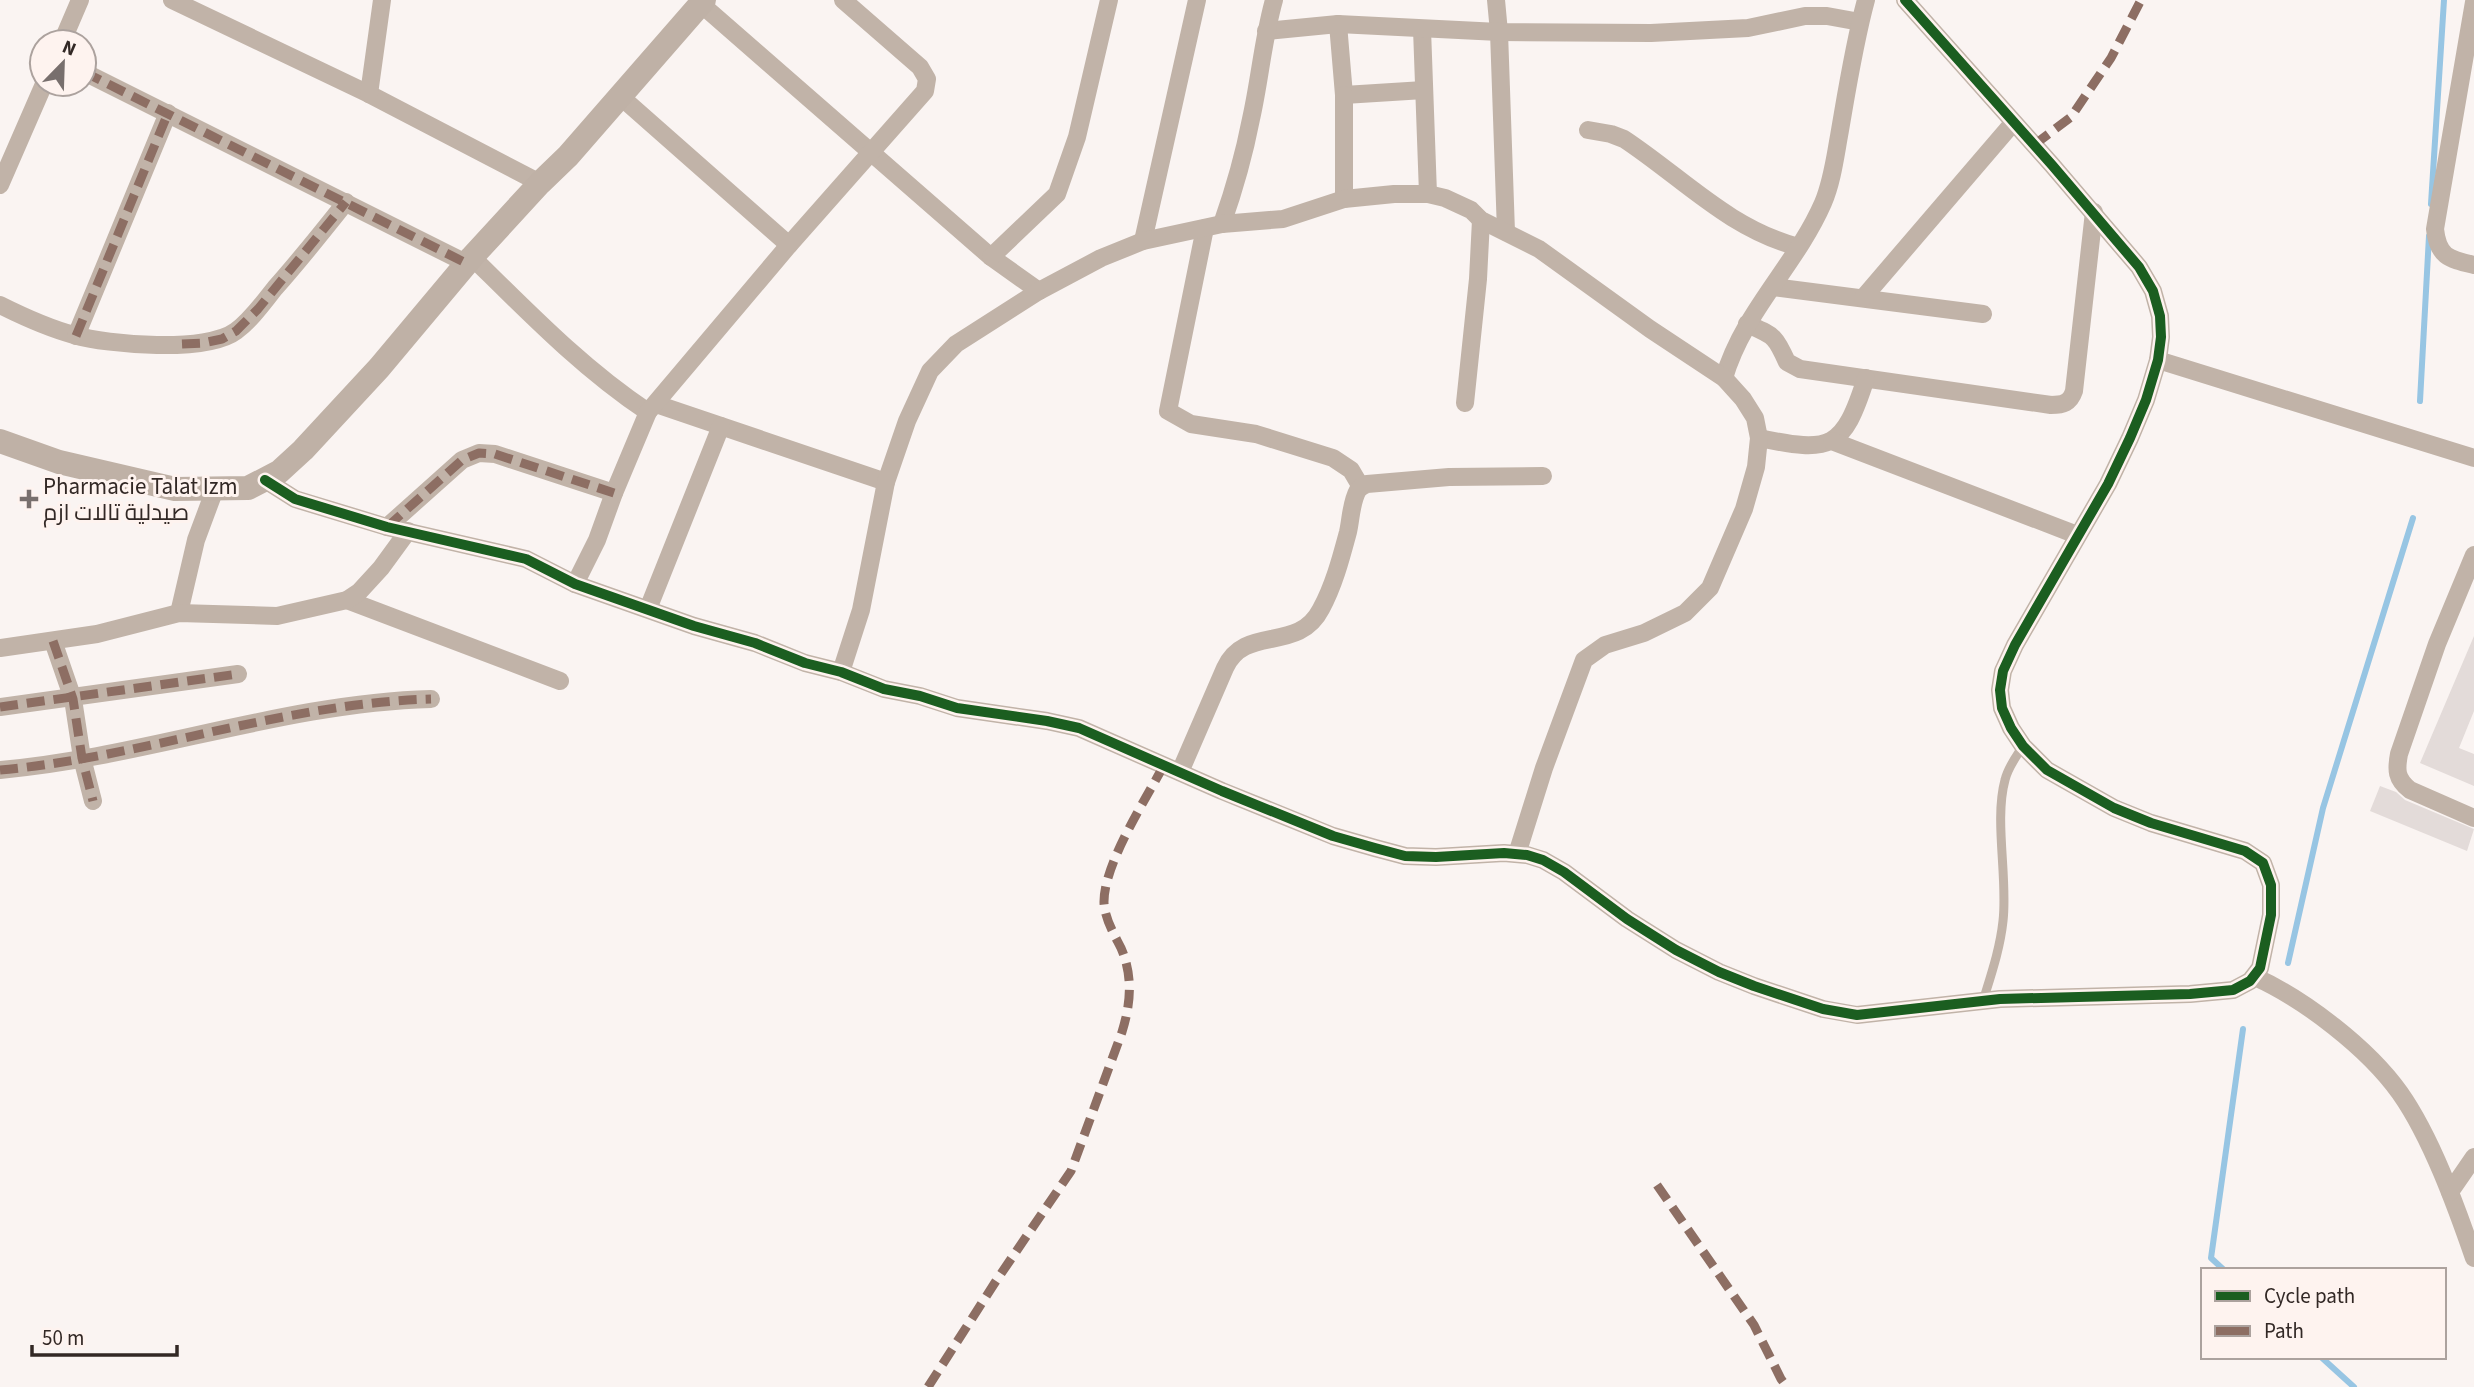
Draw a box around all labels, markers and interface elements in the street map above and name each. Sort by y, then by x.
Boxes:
north arrow [28,28,98,98]
text: N [58,34,80,64]
place label: Pharmacie Talat Izm صيدلية تالات ازم [43,470,238,529]
marker: Pharmacie Talat Izm صيدلية تالات ازم [21,491,37,507]
legend [2201,1268,2446,1359]
text: Cycle path [2264,1281,2355,1311]
scale bar [32,1314,177,1358]
text: Path [2264,1316,2304,1346]
text: 50 m [42,1323,84,1353]

